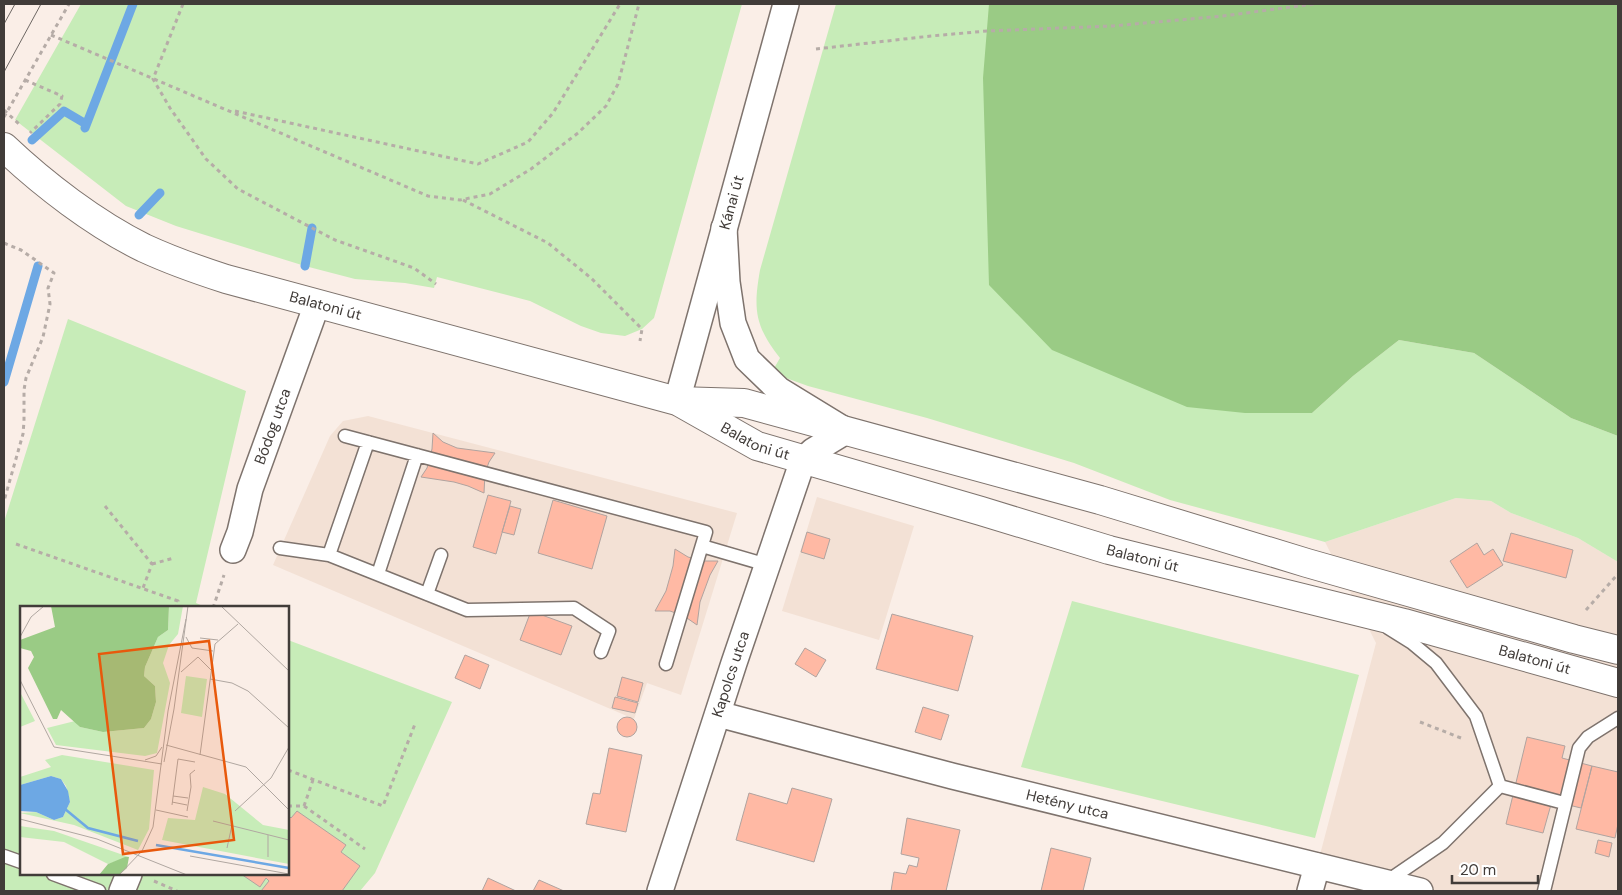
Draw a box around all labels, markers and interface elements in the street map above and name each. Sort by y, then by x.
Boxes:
street label: Kánai út [715,173,749,232]
street label: Balatoni út [287,287,364,325]
street label: Bódog utca [250,386,296,467]
street label: Balatoni út [717,417,792,465]
street label: Balatoni út [1104,540,1181,577]
inset map [20,606,289,875]
street label: Kapolcs utca [707,629,754,720]
street label: Balatoni út [1496,640,1573,679]
street label: Hetény utca [1024,785,1111,824]
scale bar [1452,852,1538,884]
text: 20 m [1460,860,1496,880]

